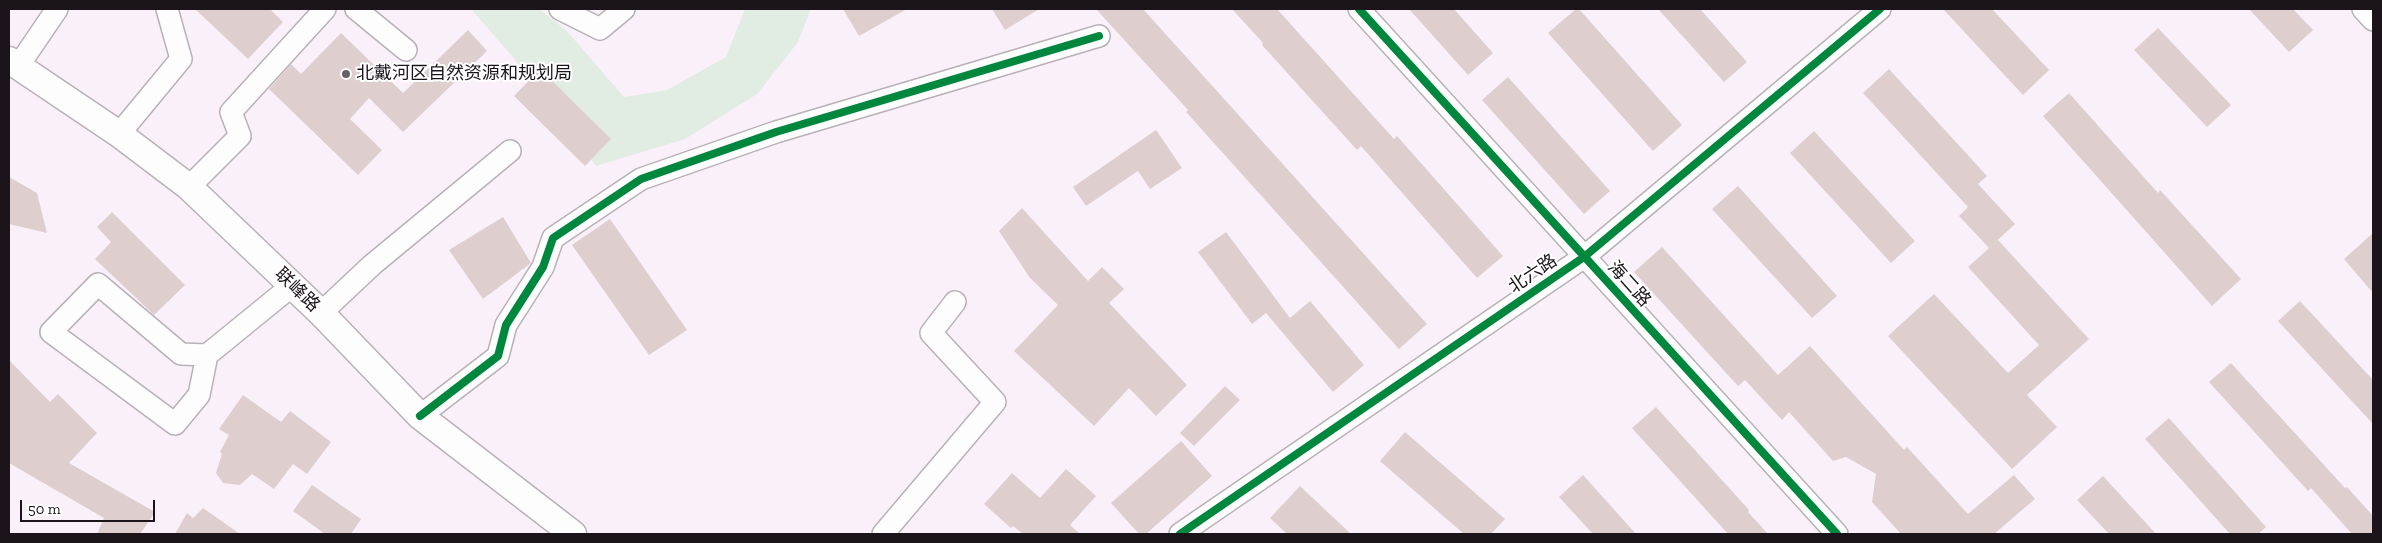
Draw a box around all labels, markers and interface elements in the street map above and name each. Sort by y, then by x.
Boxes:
place label: 北戴河区自然资源和规划局 [356,63,572,85]
marker: 北戴河区自然资源和规划局 [340,68,352,80]
street label: 北六路 [1505,250,1561,298]
street label: 海二路 [1603,257,1655,311]
street label: 联峰路 [270,263,324,317]
scale bar [22,490,158,522]
text: 50 m [28,500,61,518]

